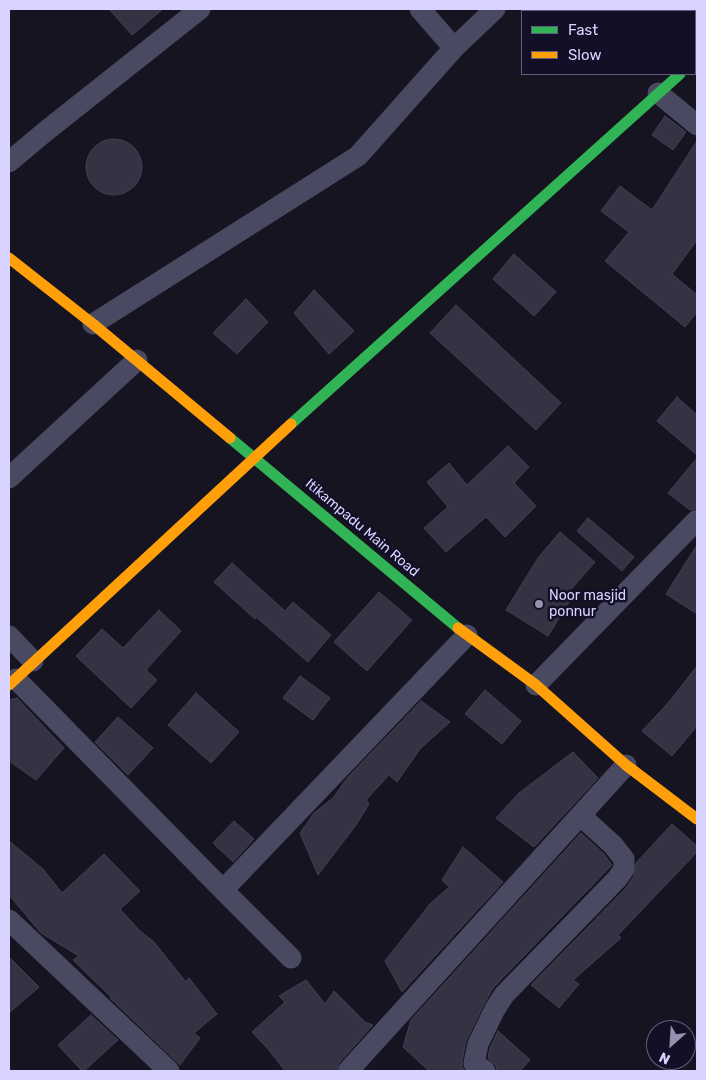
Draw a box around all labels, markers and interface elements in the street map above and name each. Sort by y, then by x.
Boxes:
legend [521,10,696,75]
text: Fast [568,21,598,39]
text: Slow [568,46,601,64]
street label: Itikampadu Main Road [302,475,422,581]
place label: Noor masjid ponnur [549,588,626,620]
marker: Noor masjid ponnur [533,598,545,610]
north arrow [646,1020,696,1070]
text: N [656,1048,673,1068]

